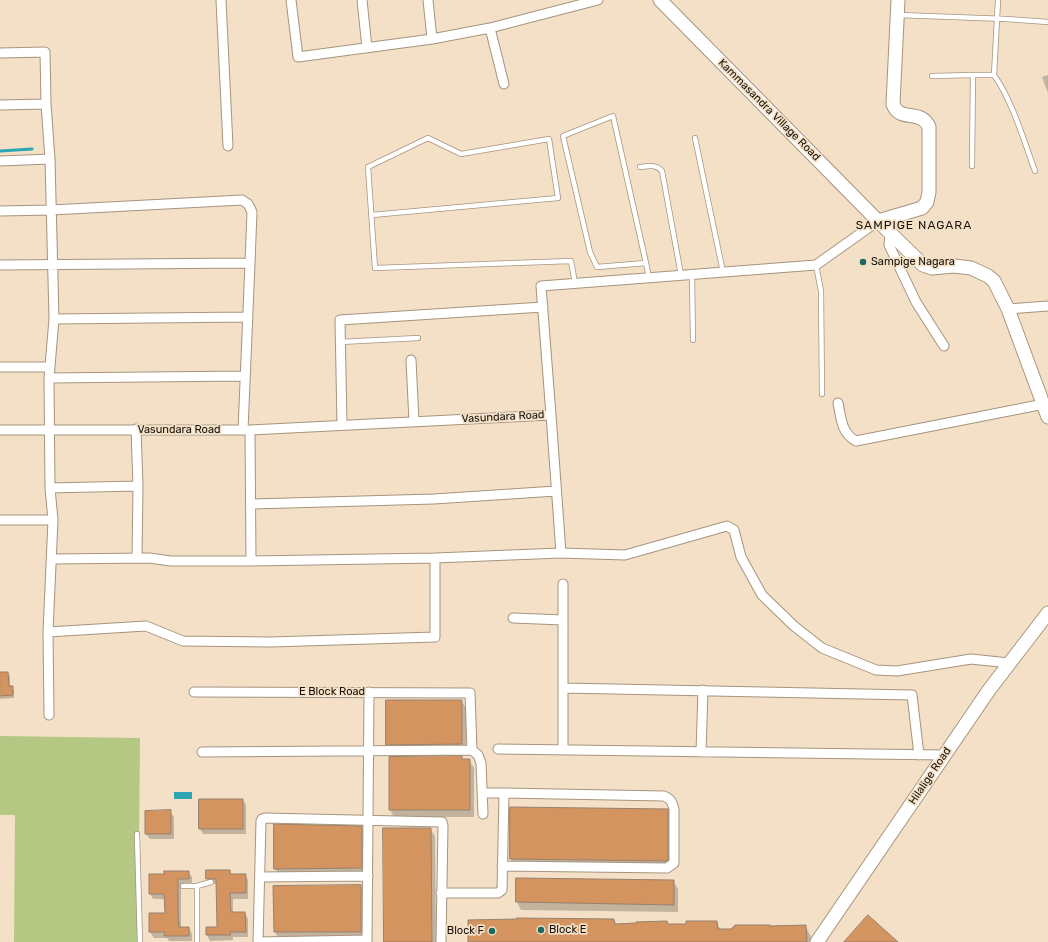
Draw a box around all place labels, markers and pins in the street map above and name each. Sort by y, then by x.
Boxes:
place label: Sampige Nagara [871,255,955,269]
marker: Sampige Nagara [858,257,868,267]
place label: Block E [549,923,586,937]
place label: Block F [447,924,484,938]
marker: Block E [536,925,546,935]
marker: Block F [487,926,497,936]

